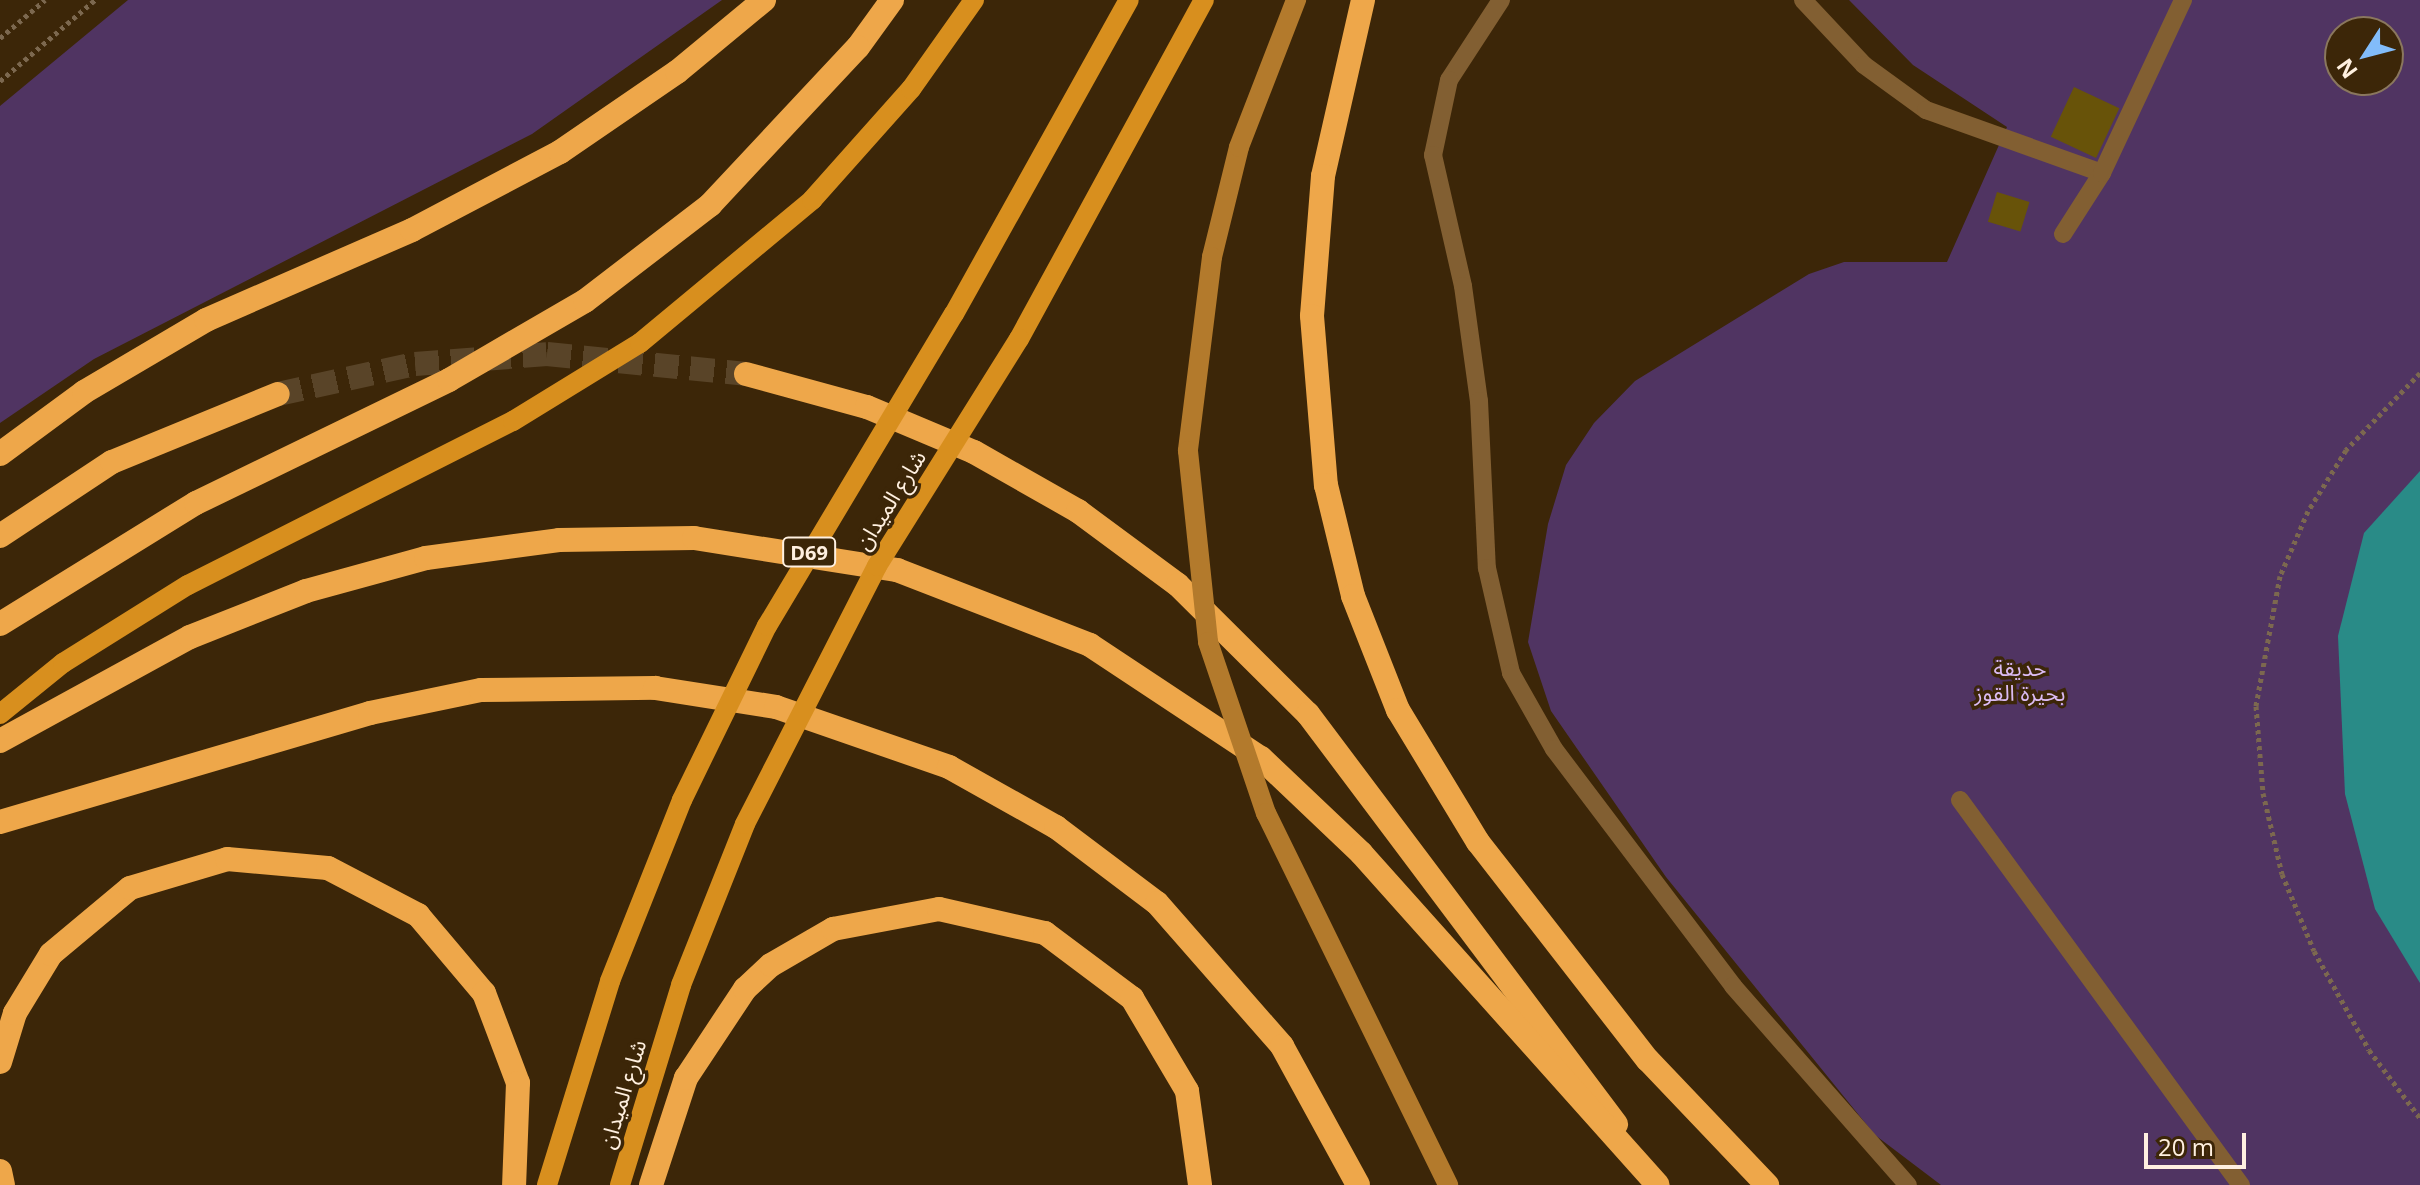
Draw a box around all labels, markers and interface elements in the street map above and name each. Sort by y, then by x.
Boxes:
north arrow [2324,16,2404,96]
text: N [2329,53,2364,85]
street label: شارع الميدان [849,445,931,555]
road number: D69 [781,536,837,568]
park label: حديقة بحيرة القوز [1975,654,2065,706]
street label: شارع الميدان [593,1036,651,1152]
scale bar [2148,1117,2250,1167]
text: 20 m [2158,1130,2214,1163]

